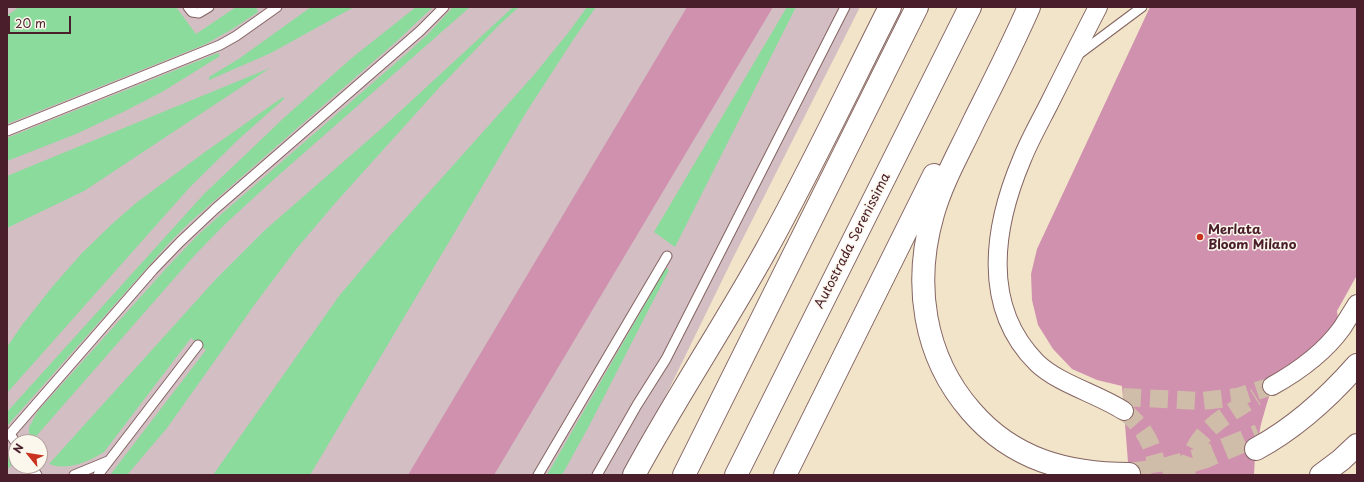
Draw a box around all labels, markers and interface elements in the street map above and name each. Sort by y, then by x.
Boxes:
scale bar [10,8,73,34]
text: 20 m [15,14,46,32]
street label: Autostrada Serenissima [812,171,894,311]
place label: Merlata Bloom Milano [1208,222,1296,253]
marker: Merlata Bloom Milano [1195,232,1205,242]
north arrow [8,434,48,474]
text: N [8,440,28,456]

